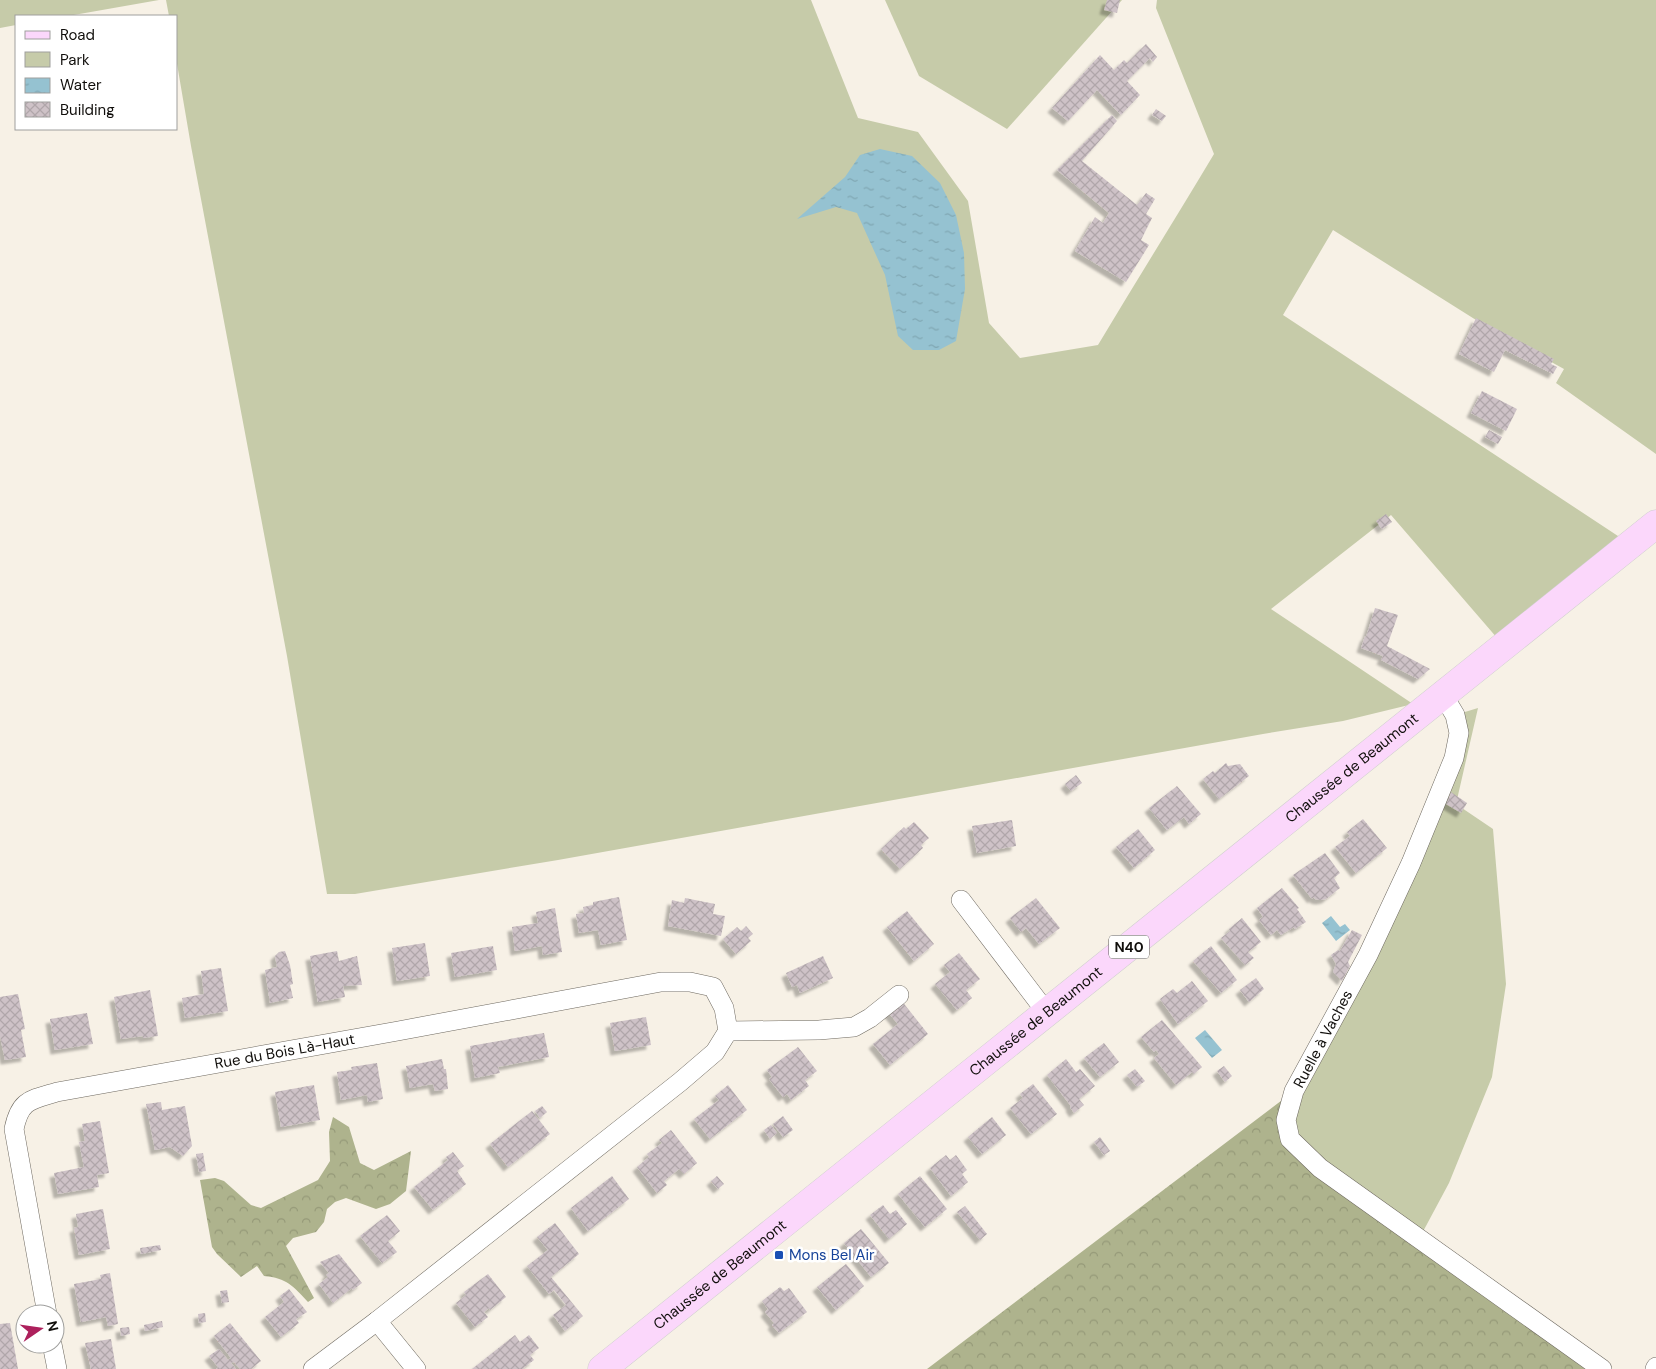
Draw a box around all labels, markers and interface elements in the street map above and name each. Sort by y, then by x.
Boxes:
legend [15,15,178,130]
text: Road [60,25,95,45]
text: Park [60,50,90,70]
text: Water [60,75,102,95]
text: Building [60,100,115,120]
street label: Chaussée de Beaumont [1281,708,1423,827]
road number: N40 [1109,936,1149,959]
street label: Chaussée de Beaumont [965,962,1107,1081]
street label: Ruelle à Vaches [1289,987,1357,1091]
street label: Rue du Bois Là-Haut [213,1029,357,1074]
street label: Chaussée de Beaumont [649,1215,791,1334]
place label: Mons Bel Air [789,1245,875,1265]
marker: Mons Bel Air [773,1249,785,1261]
north arrow [15,1304,65,1354]
text: N [43,1319,63,1333]

